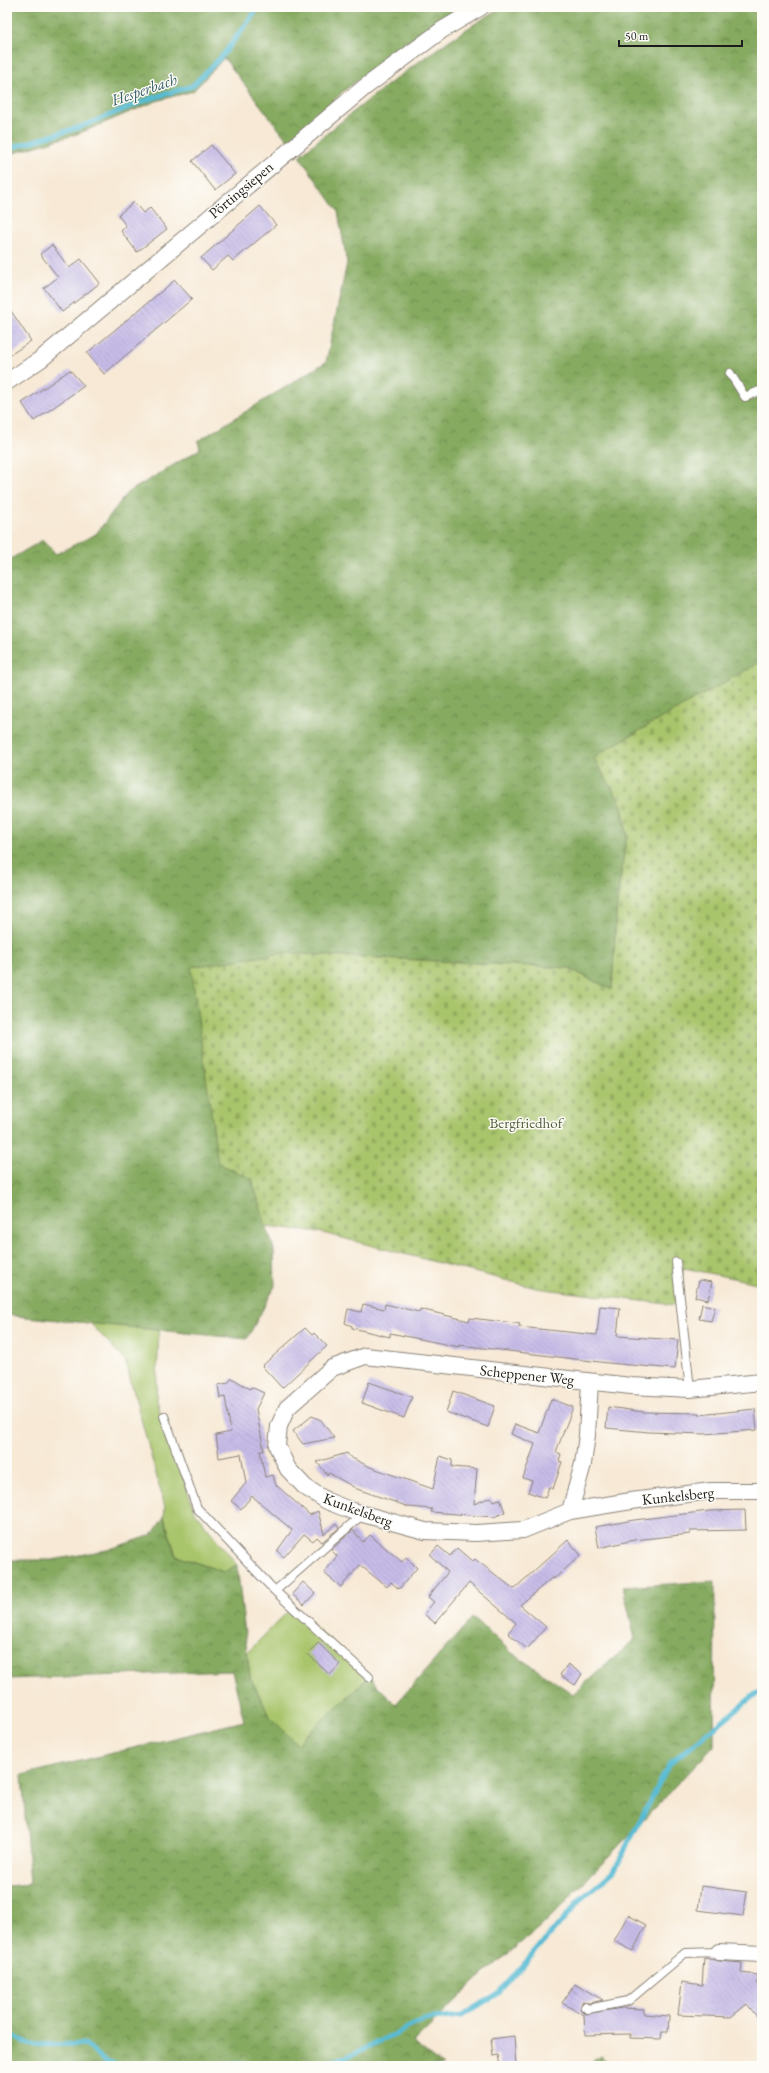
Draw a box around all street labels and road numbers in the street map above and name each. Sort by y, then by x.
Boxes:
street label: Pörtingsiepen [204,157,277,222]
street label: Scheppener Weg [479,1360,575,1389]
street label: Kunkelsberg [641,1482,715,1509]
street label: Kunkelsberg [321,1488,396,1531]

